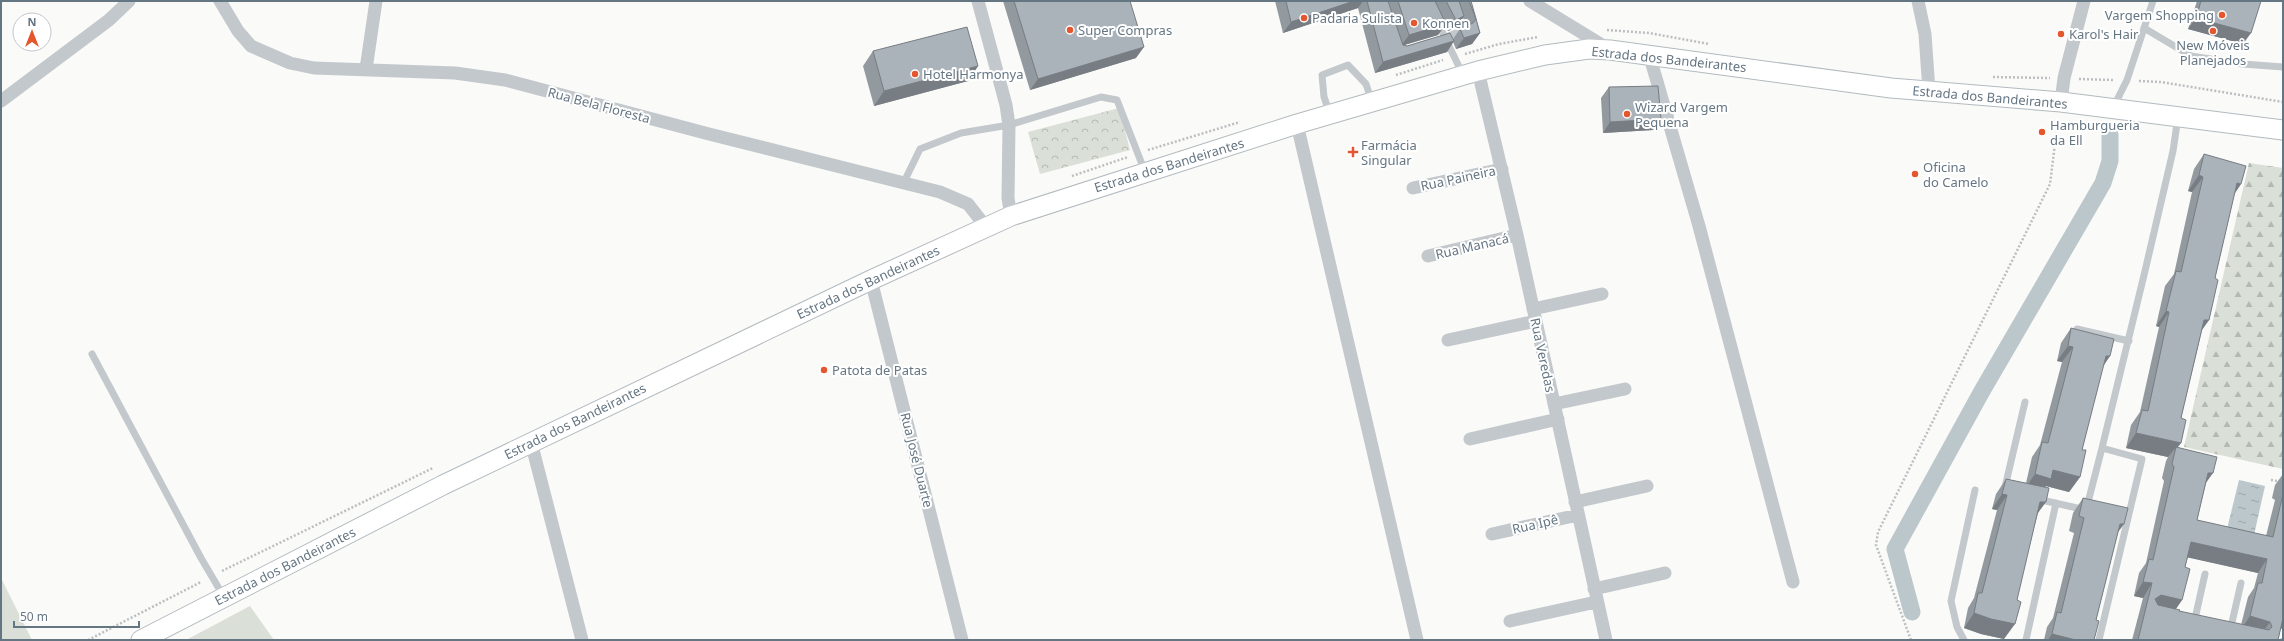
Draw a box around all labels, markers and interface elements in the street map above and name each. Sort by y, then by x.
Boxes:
place label: Vargem Shopping [2105,6,2214,24]
place label: Padaria Sulista [1312,9,1402,27]
marker: Vargem Shopping [2217,10,2227,20]
north arrow [12,12,52,52]
marker: Padaria Sulista [1299,13,1309,23]
text: N [28,14,36,29]
place label: Konnen [1422,14,1469,32]
marker: Konnen [1409,18,1419,28]
place label: Super Compras [1078,21,1172,39]
marker: Super Compras [1065,25,1075,35]
place label: Karol's Hair [2069,25,2139,43]
marker: New Móveis Planejados [2208,26,2218,36]
marker: Karol's Hair [2056,29,2066,39]
place label: New Móveis Planejados [2176,36,2250,69]
street label: Estrada dos Bandeirantes [1591,42,1747,76]
place label: Hotel Harmonya [923,65,1024,83]
marker: Hotel Harmonya [910,69,920,79]
street label: Estrada dos Bandeirantes [1912,81,2068,113]
street label: Rua Bela Floresta [546,83,652,127]
place label: Wizard Vargem Pequena [1635,98,1728,131]
marker: Wizard Vargem Pequena [1622,109,1632,119]
place label: Hamburgueria da Ell [2050,116,2140,149]
marker: Hamburgueria da Ell [2037,127,2047,137]
street label: Estrada dos Bandeirantes [1092,134,1246,196]
place label: Farmácia Singular [1361,136,1417,169]
marker: Farmácia Singular [1348,147,1358,157]
place label: Oficina do Camelo [1923,158,1989,191]
street label: Rua Paineira [1419,161,1497,195]
marker: Oficina do Camelo [1910,169,1920,179]
street label: Rua Manacá [1434,229,1510,263]
street label: Estrada dos Bandeirantes [794,241,942,323]
street label: Rua Veredas [1526,316,1560,394]
place label: Patota de Patas [832,361,927,379]
marker: Patota de Patas [819,365,829,375]
street label: Estrada dos Bandeirantes [501,379,649,463]
street label: Rua José Duarte [896,411,938,509]
street label: Rua Ipê [1510,510,1560,538]
street label: Estrada dos Bandeirantes [211,523,359,609]
scale bar [14,603,139,629]
text: 50 m [20,608,48,625]

